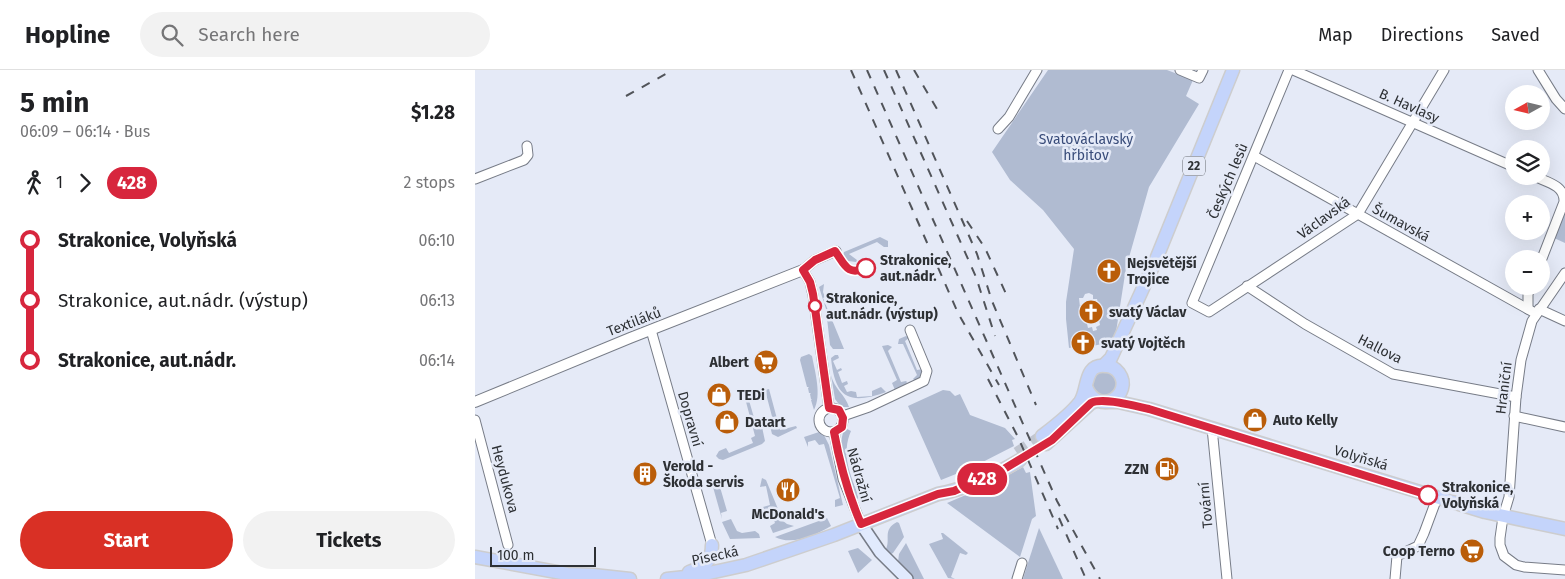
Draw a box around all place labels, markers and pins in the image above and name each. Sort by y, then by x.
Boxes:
place label: Strakonice, aut.nádr. [880,252,951,285]
place label: Nejsvětější Trojice [1127,255,1197,288]
marker: Strakonice, aut.nádr. [856,258,876,278]
church icon: Nejsvětější Trojice [1096,258,1122,284]
place label: Strakonice, aut.nádr. (výstup) [826,290,938,323]
marker: Strakonice, aut.nádr. (výstup) [808,299,822,313]
church icon: svatý Václav [1078,299,1104,325]
place label: svatý Václav [1109,304,1187,321]
church icon: svatý Vojtěch [1070,330,1096,356]
place label: svatý Vojtěch [1101,335,1185,352]
supermarket icon: Albert [753,349,779,375]
place label: Albert [708,354,750,371]
shop icon: TEDi [706,382,732,408]
place label: TEDi [737,387,765,404]
shop icon: Auto Kelly [1242,407,1268,433]
shop icon: Datart [714,409,740,435]
place label: Auto Kelly [1272,412,1338,429]
place label: Datart [745,414,786,431]
fuel station icon: ZZN [1154,456,1180,482]
place label: Verold - Škoda servis [662,458,744,491]
building icon: Verold - Škoda servis [632,461,658,487]
place label: ZZN [1125,461,1149,478]
restaurant icon: McDonald's [775,477,801,503]
place label: Strakonice, Volyňská [1441,479,1513,512]
marker: Strakonice, Volyňská [1418,485,1438,505]
place label: McDonald's [751,506,825,523]
supermarket icon: Coop Terno [1459,538,1485,564]
place label: Coop Terno [1383,543,1455,560]

